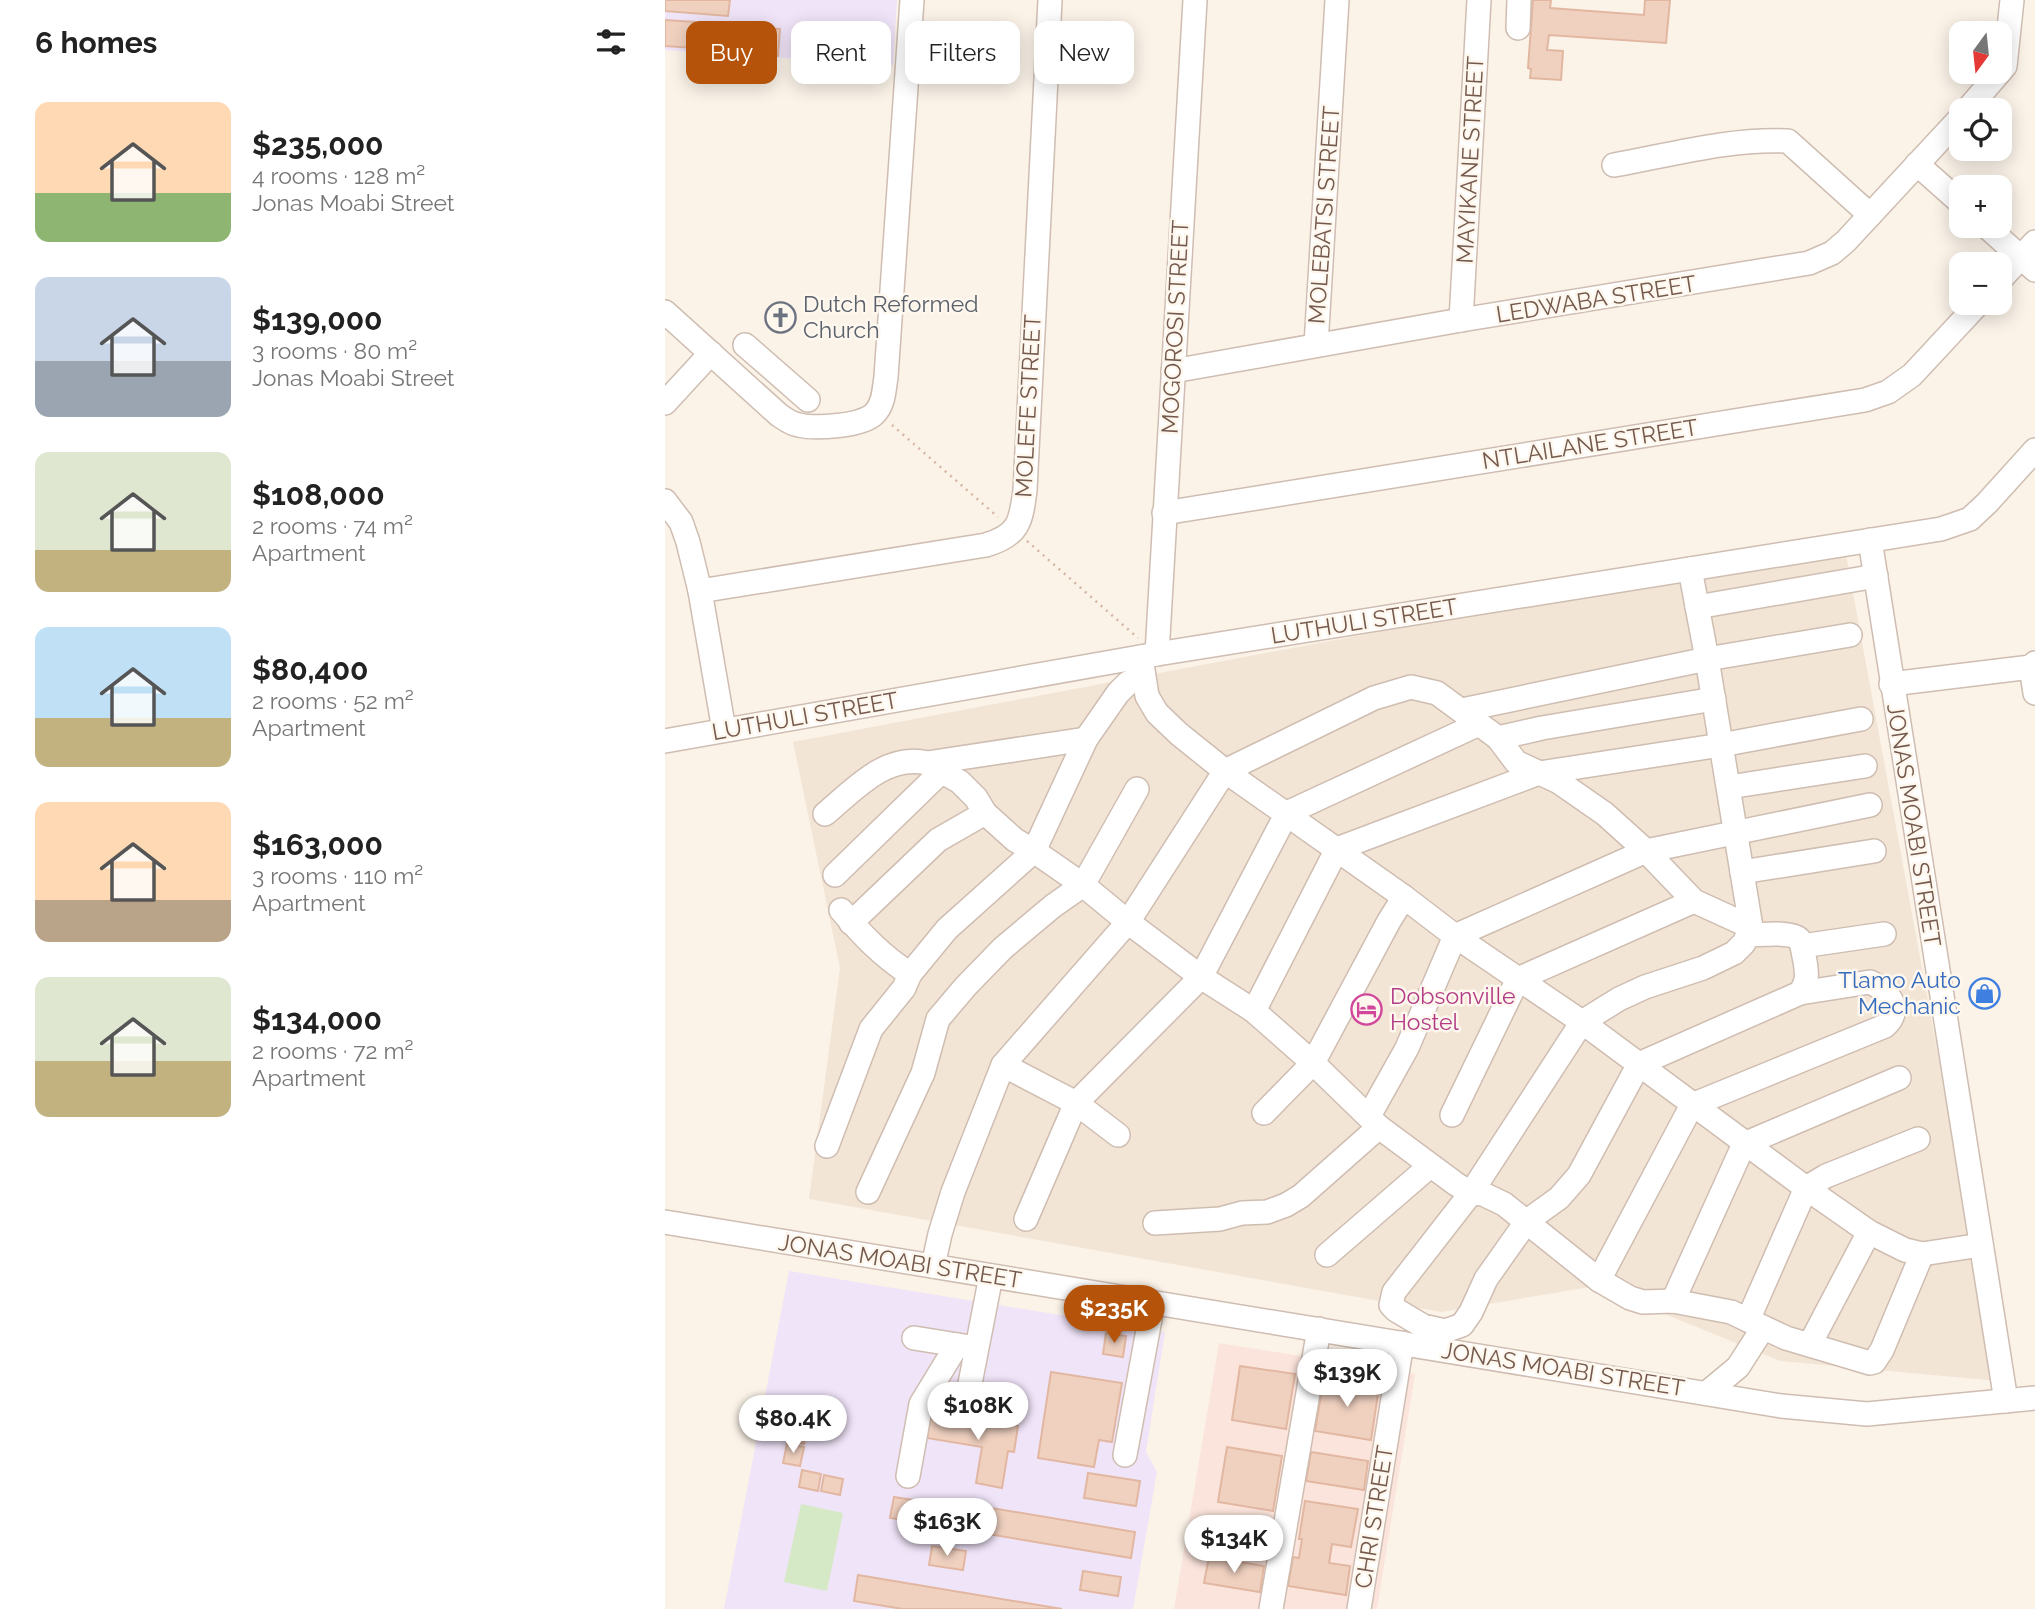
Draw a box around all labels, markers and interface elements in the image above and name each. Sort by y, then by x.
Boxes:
chip: Buy [686,21,777,84]
chip: Rent [791,21,891,84]
chip: Filters [905,21,1020,84]
chip: New [1034,21,1134,84]
north arrow [1949,21,2013,84]
map controls [1949,21,2012,315]
icon: filters [592,23,630,61]
text: 6 homes [35,25,157,60]
street label: MAYIKANE STREET [1451,56,1488,264]
button: locate [1949,98,2012,161]
street label: MOLEBATSI STREET [1302,105,1345,325]
text: $235,000 [252,127,384,162]
icon: home [91,130,175,214]
text: 4 rooms · 128 m² [252,162,425,189]
button: + [1949,175,2012,238]
text: Jonas Moabi Street [252,189,455,216]
street label: MOGOROSI STREET [1155,219,1194,435]
button: − [1949,252,2012,315]
street label: LEDWABA STREET [1494,269,1698,328]
place label: Dutch Reformed Church [803,290,978,343]
church icon: Dutch Reformed Church [763,300,797,334]
text: $139,000 [252,302,382,337]
icon: home [91,305,175,389]
street label: MOLEFE STREET [1009,314,1046,498]
text: 3 rooms · 80 m² [252,337,417,364]
text: Jonas Moabi Street [252,364,455,391]
street label: NTLAILANE STREET [1480,413,1700,474]
text: $108,000 [252,477,385,512]
icon: home [91,480,175,564]
text: 2 rooms · 74 m² [252,512,413,539]
text: Apartment [252,539,366,566]
street label: LUTHULI STREET [1269,592,1459,649]
text: $80,400 [252,652,369,687]
icon: home [91,655,175,739]
street label: LUTHULI STREET [710,686,900,745]
text: 2 rooms · 52 m² [252,687,414,714]
street label: JONAS MOABI STREET [1882,702,1947,948]
text: Apartment [252,714,366,741]
text: $163,000 [252,827,383,862]
icon: home [91,830,175,914]
text: 3 rooms · 110 m² [252,862,423,889]
text: Apartment [252,889,366,916]
place label: Tlamo Auto Mechanic [1838,966,1961,1019]
shop icon: Tlamo Auto Mechanic [1967,976,2001,1010]
place label: Dobsonville Hostel [1390,982,1516,1035]
hotel icon: Dobsonville Hostel [1350,992,1384,1026]
text: $134,000 [252,1002,382,1037]
icon: home [91,1005,175,1089]
text: 2 rooms · 72 m² [252,1037,413,1064]
text: Apartment [252,1064,366,1091]
street label: JONAS MOABI STREET [777,1228,1023,1293]
pin: $235K [1065,1286,1163,1345]
text: $235K [1080,1294,1148,1321]
street label: JONAS MOABI STREET [1440,1336,1686,1401]
pin: $139K [1298,1350,1396,1409]
text: $139K [1313,1358,1381,1385]
pin: $108K [929,1382,1027,1442]
text: $108K [943,1391,1013,1418]
pin: $80.4K [736,1396,850,1455]
text: $80.4K [755,1404,831,1431]
street label: CHRI STREET [1349,1444,1398,1590]
pin: $163K [898,1498,996,1558]
text: $163K [913,1507,981,1534]
pin: $134K [1185,1516,1283,1575]
text: $134K [1200,1524,1268,1551]

